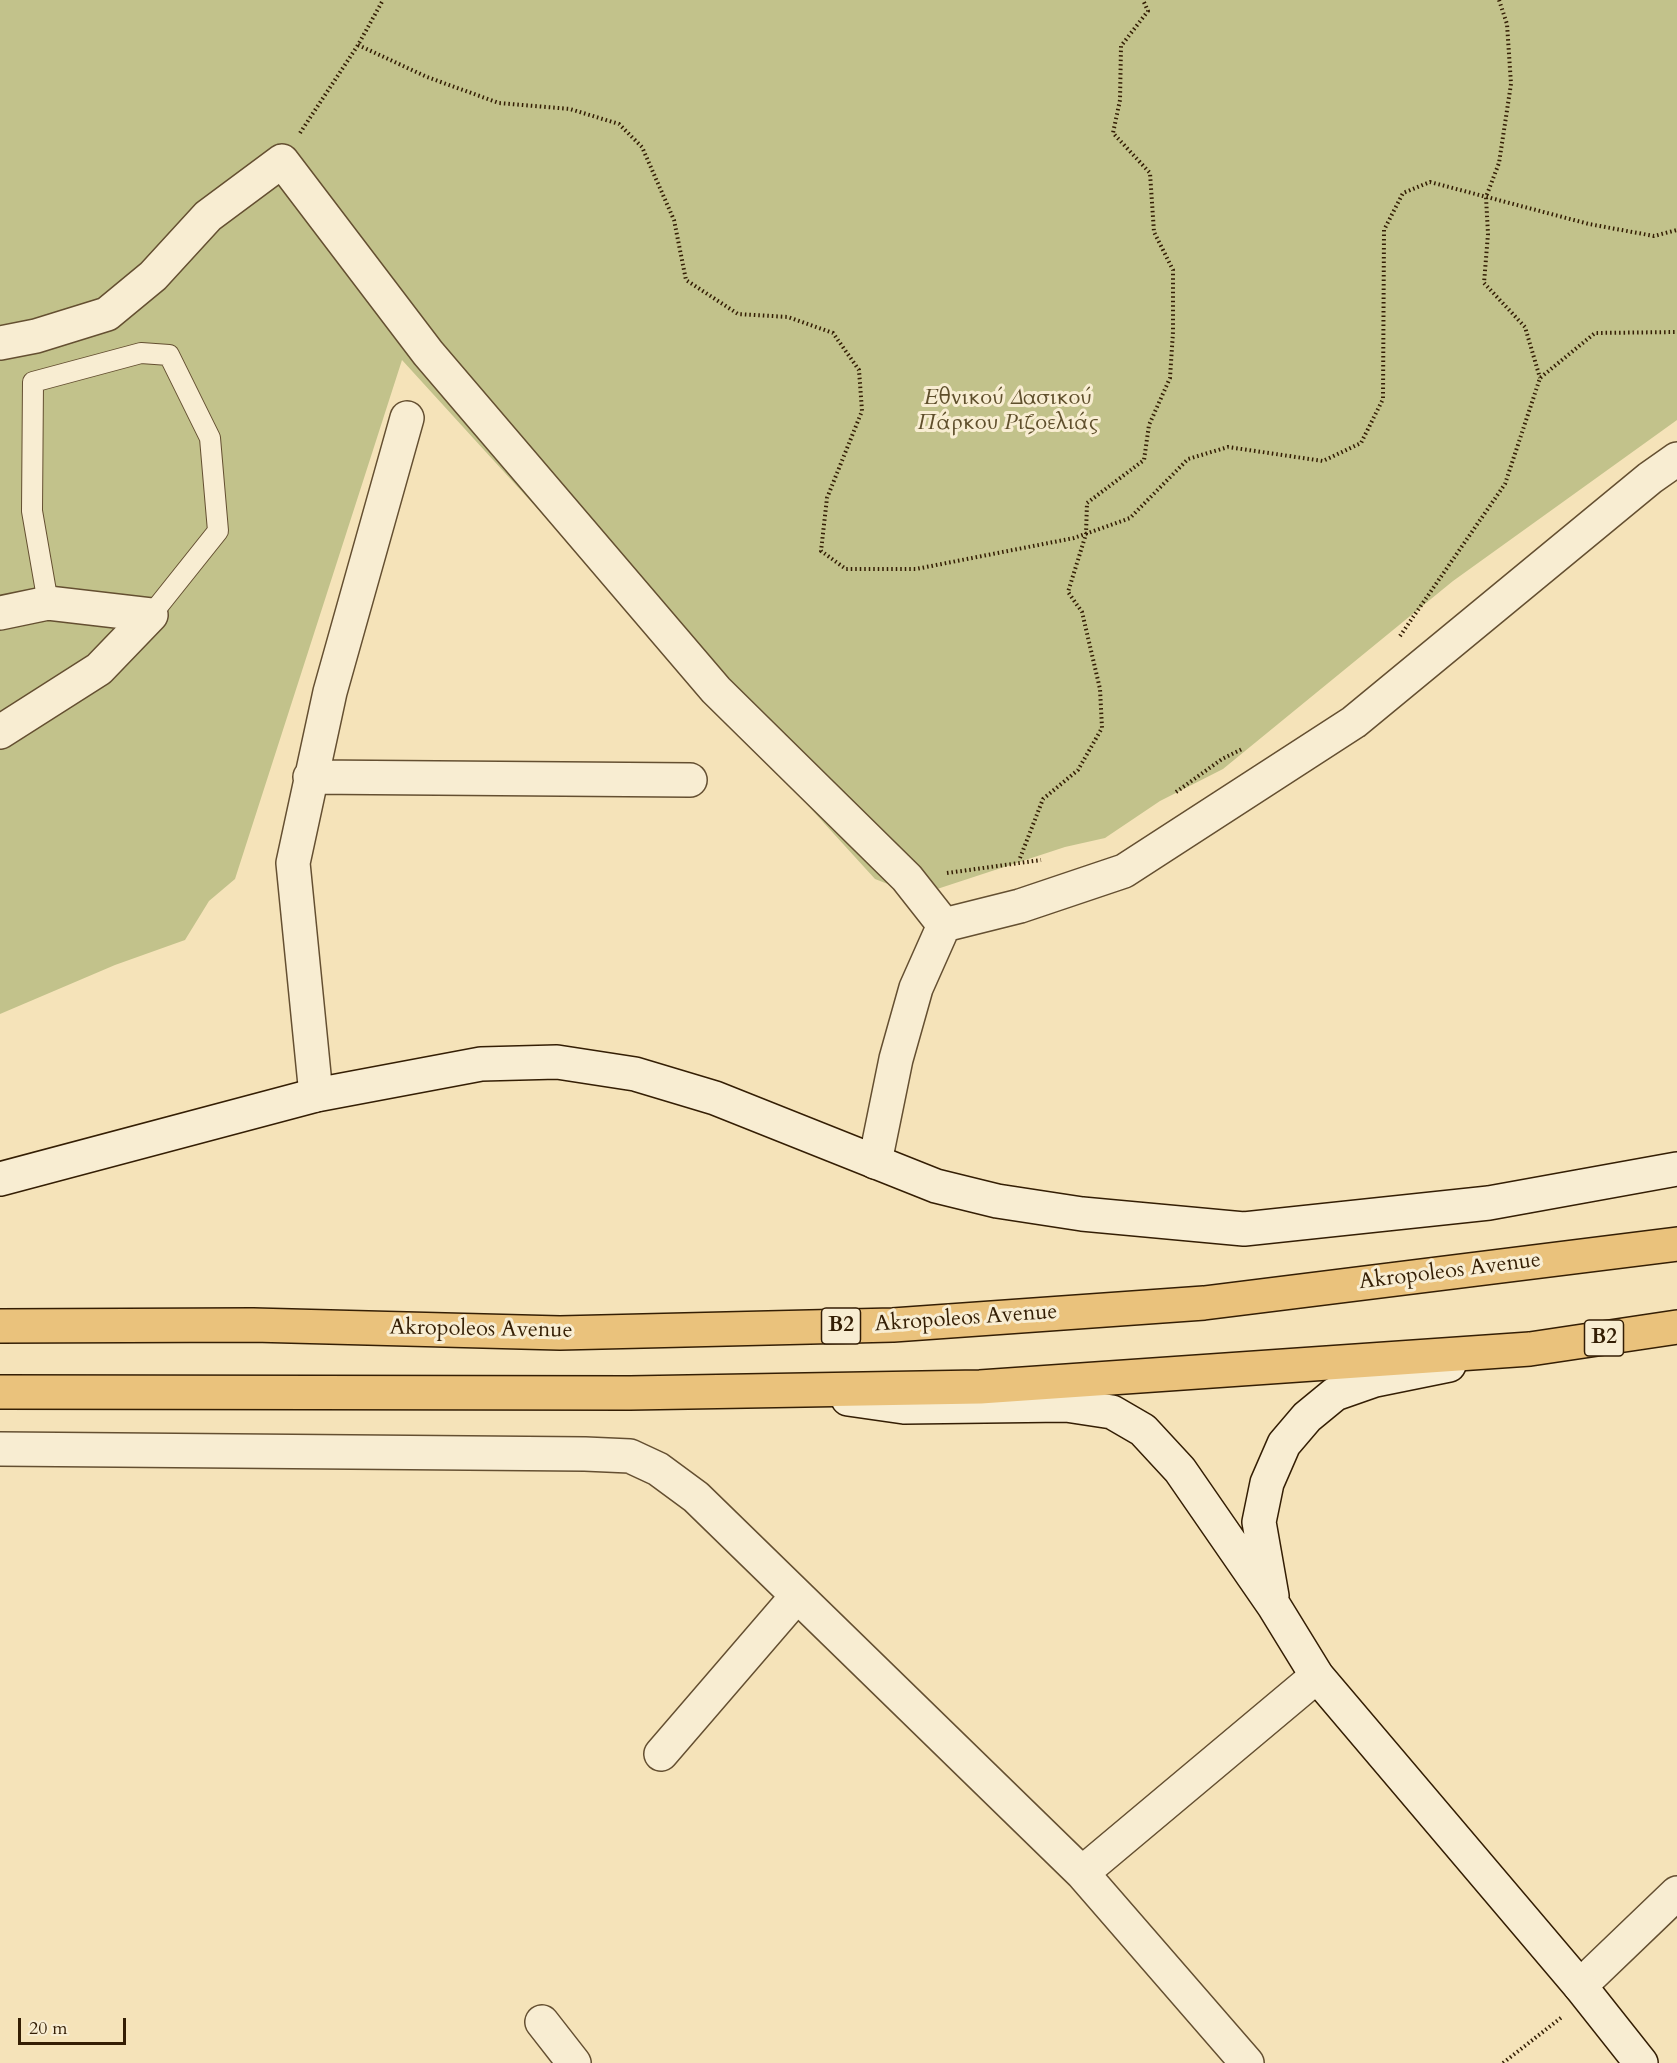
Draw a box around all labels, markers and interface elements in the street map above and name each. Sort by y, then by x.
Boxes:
park label: Εθνικού Δασικού Πάρκου Ριζοελιάς [918,386,1098,438]
street label: Akropoleos Avenue [1358,1248,1542,1296]
street label: Akropoleos Avenue [874,1299,1058,1339]
road number: B2 [822,1308,860,1344]
street label: Akropoleos Avenue [389,1315,573,1345]
road number: B2 [1584,1320,1624,1356]
scale bar [21,2006,129,2044]
text: 20 m [29,2016,68,2041]

